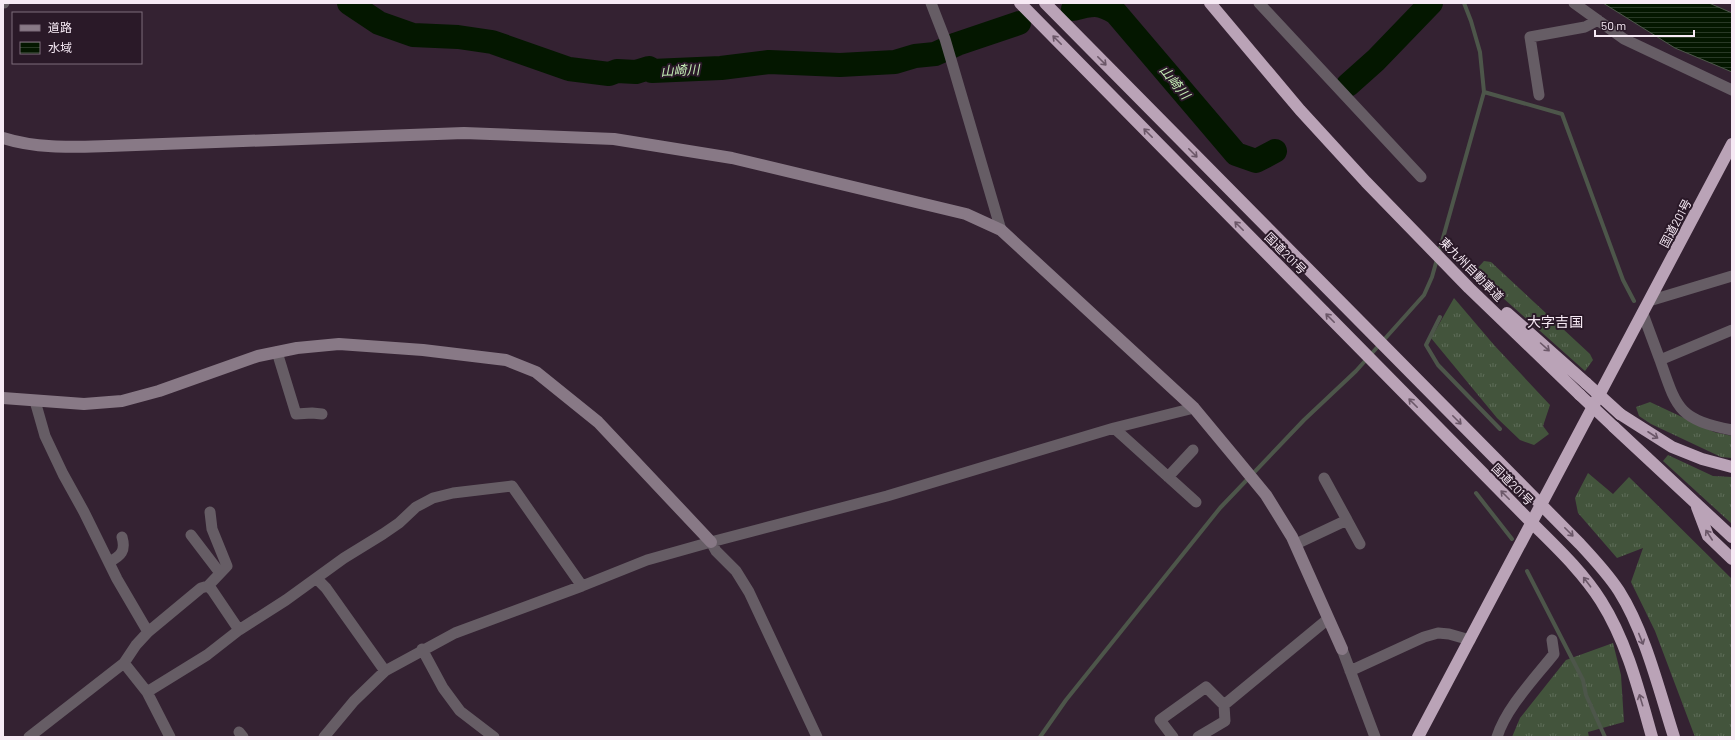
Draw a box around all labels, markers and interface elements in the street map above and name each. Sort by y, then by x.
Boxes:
legend [12,12,142,64]
scale bar [1595,12,1694,38]
text: 50 m [1601,18,1626,32]
text: 道路 [48,20,72,34]
one-way arrow [1052,36,1062,46]
text: 水域 [48,40,72,54]
one-way arrow [1097,56,1107,66]
water label: 山崎川 [660,61,702,79]
water label: 山崎川 [1156,62,1195,104]
one-way arrow [1143,128,1153,138]
one-way arrow [1188,148,1198,158]
street label: 国道201号 [1656,196,1694,250]
one-way arrow [1234,221,1244,231]
street label: 国道201号 [1262,229,1310,277]
street label: 東九州自動車道 [1437,234,1507,304]
one-way arrow [1325,313,1335,323]
district label: 大字吉国 [1527,313,1583,330]
one-way arrow [1540,342,1550,351]
one-way arrow [1408,398,1418,408]
one-way arrow [1452,415,1462,425]
one-way arrow [1647,431,1659,439]
street label: 国道201号 [1489,460,1537,508]
one-way arrow [1500,490,1510,500]
one-way arrow [1564,528,1574,537]
one-way arrow [1705,529,1713,541]
one-way arrow [1583,577,1591,588]
one-way arrow [1638,633,1646,645]
one-way arrow [1637,693,1644,706]

